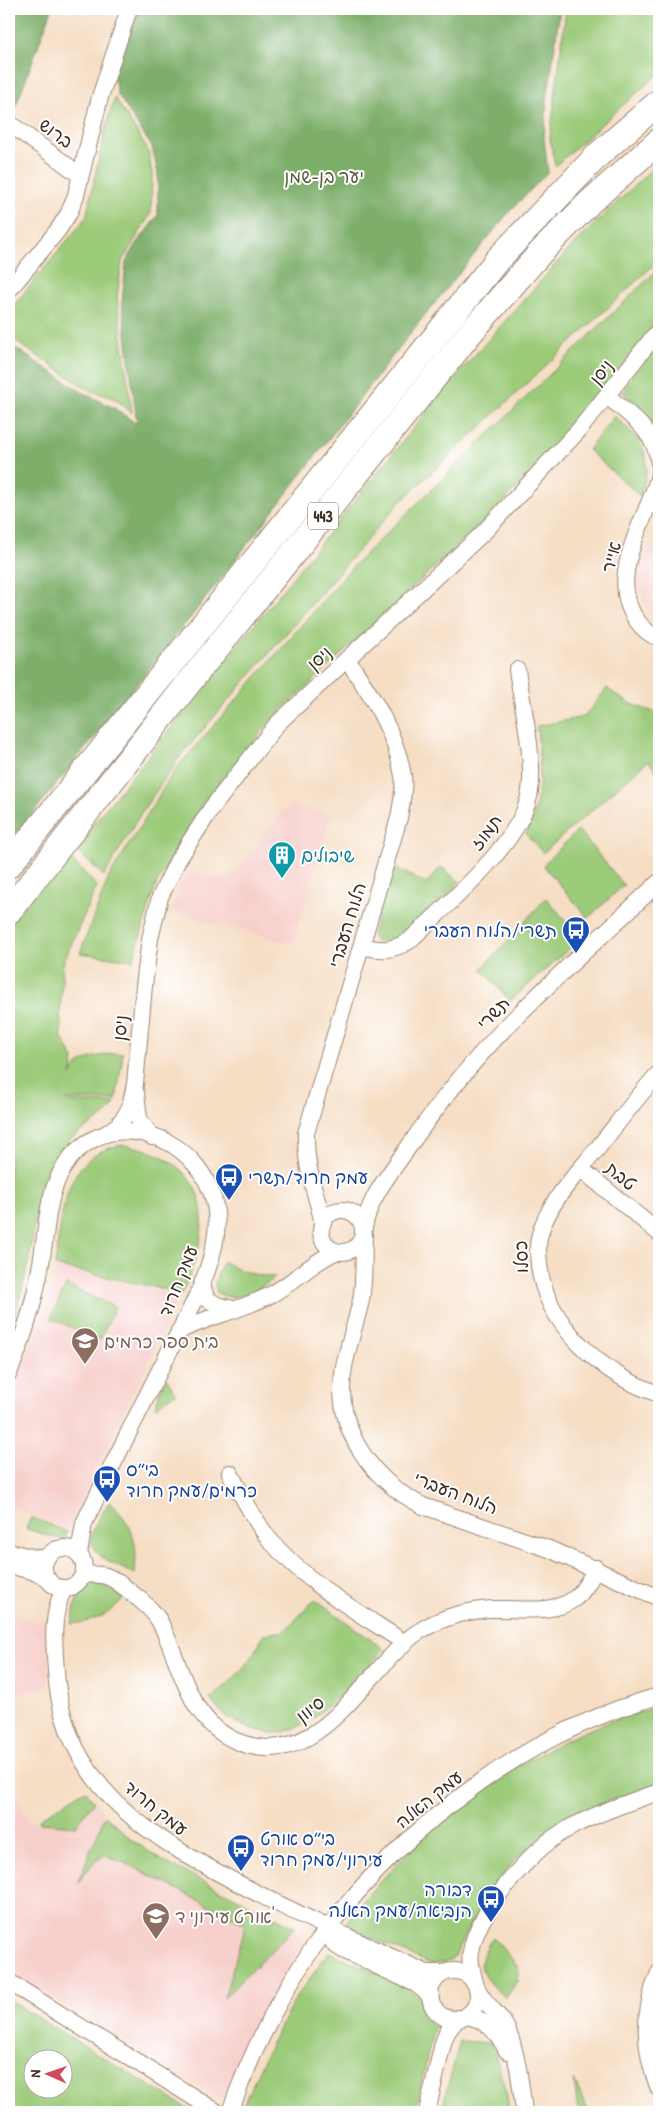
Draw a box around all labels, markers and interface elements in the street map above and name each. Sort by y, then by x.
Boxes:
street label: ברוש [34,112,78,154]
park label: יער בן-שמן [284,164,364,189]
street label: ניסן [583,354,619,390]
road number: 443 [308,502,338,530]
street label: אייר [595,539,627,575]
street label: ניסן [301,640,337,676]
street label: תמוז [464,809,508,855]
building icon: שיבולים [267,840,297,879]
place label: שיבולים [301,843,354,868]
street label: הלוח העברי [322,879,372,971]
bus stop icon: תשרי/הלוח העברי [561,915,591,954]
place label: תשרי/הלוח העברי [424,918,557,943]
street label: תשרי [471,991,515,1035]
street label: ניסן [106,1014,134,1042]
street label: טבת [599,1155,642,1196]
bus stop icon: עמק חרוד/תשרי [214,1162,244,1201]
place label: עמק חרוד/תשרי [248,1165,368,1190]
street label: כסלו [508,1240,534,1274]
street label: עמק חרוד [152,1241,204,1321]
school or university icon: בית ספר כרמים [70,1326,100,1365]
place label: בית ספר כרמים [104,1329,219,1354]
place label: בי״ס כרמים/עמק חרוד [126,1457,257,1503]
bus stop icon: בי״ס כרמים/עמק חרוד [92,1464,122,1503]
street label: הלוח העברי [410,1466,502,1520]
street label: סיוון [290,1690,330,1728]
street label: עמק האלה [390,1764,468,1834]
street label: עמק חרוד [119,1775,193,1841]
place label: בי״ס אורט עירוני/עמק חרוד [260,1826,383,1872]
bus stop icon: בי״ס אורט עירוני/עמק חרוד [226,1833,256,1872]
place label: דבורה הנביאה/עמק האלה [328,1877,472,1923]
bus stop icon: דבורה הנביאה/עמק האלה [476,1884,506,1923]
school or university icon: אורט עירוני ד' [141,1901,171,1940]
place label: אורט עירוני ד' [175,1904,275,1929]
north arrow [22,2048,72,2098]
text: N [25,2069,44,2078]

